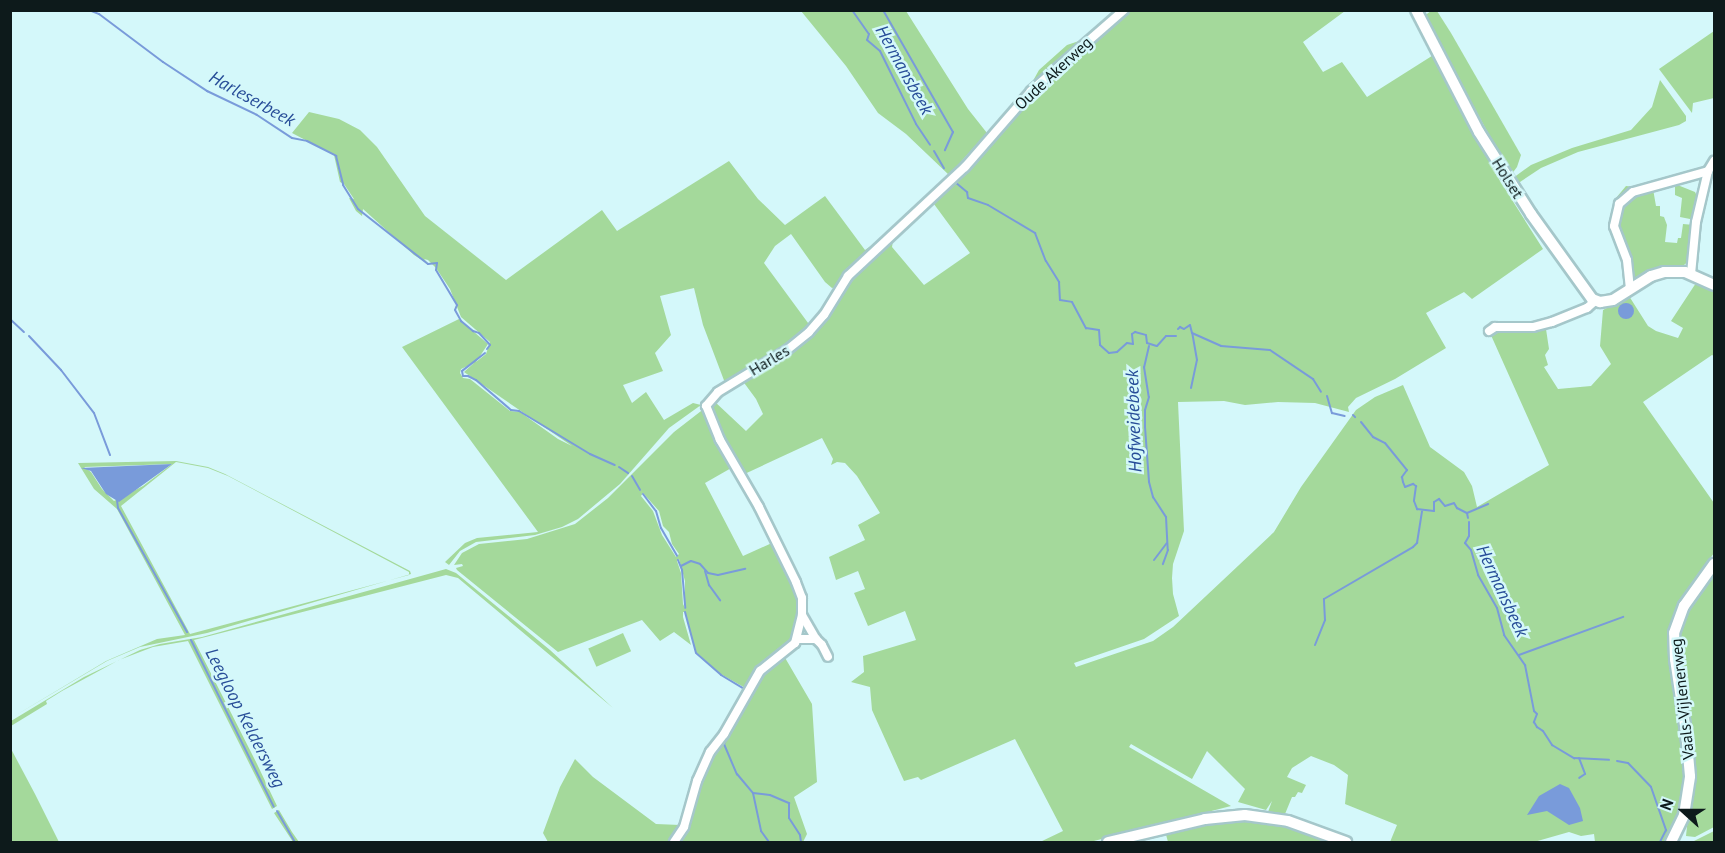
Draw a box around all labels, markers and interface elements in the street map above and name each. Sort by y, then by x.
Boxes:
water label: Hermansbeek [871,22,937,118]
street label: Oude Akerweg [1010,32,1096,114]
water label: Harleserbeek [205,67,299,131]
street label: Holset [1488,154,1528,202]
street label: Harles [745,341,793,379]
water label: Hofweidebeek [1121,369,1147,473]
water label: Hermansbeek [1471,542,1533,640]
street label: Vaals-Vijlenerweg [1666,637,1698,761]
water label: Leegloop Keldersweg [200,644,290,792]
north arrow [1653,781,1713,841]
text: N [1655,796,1677,813]

